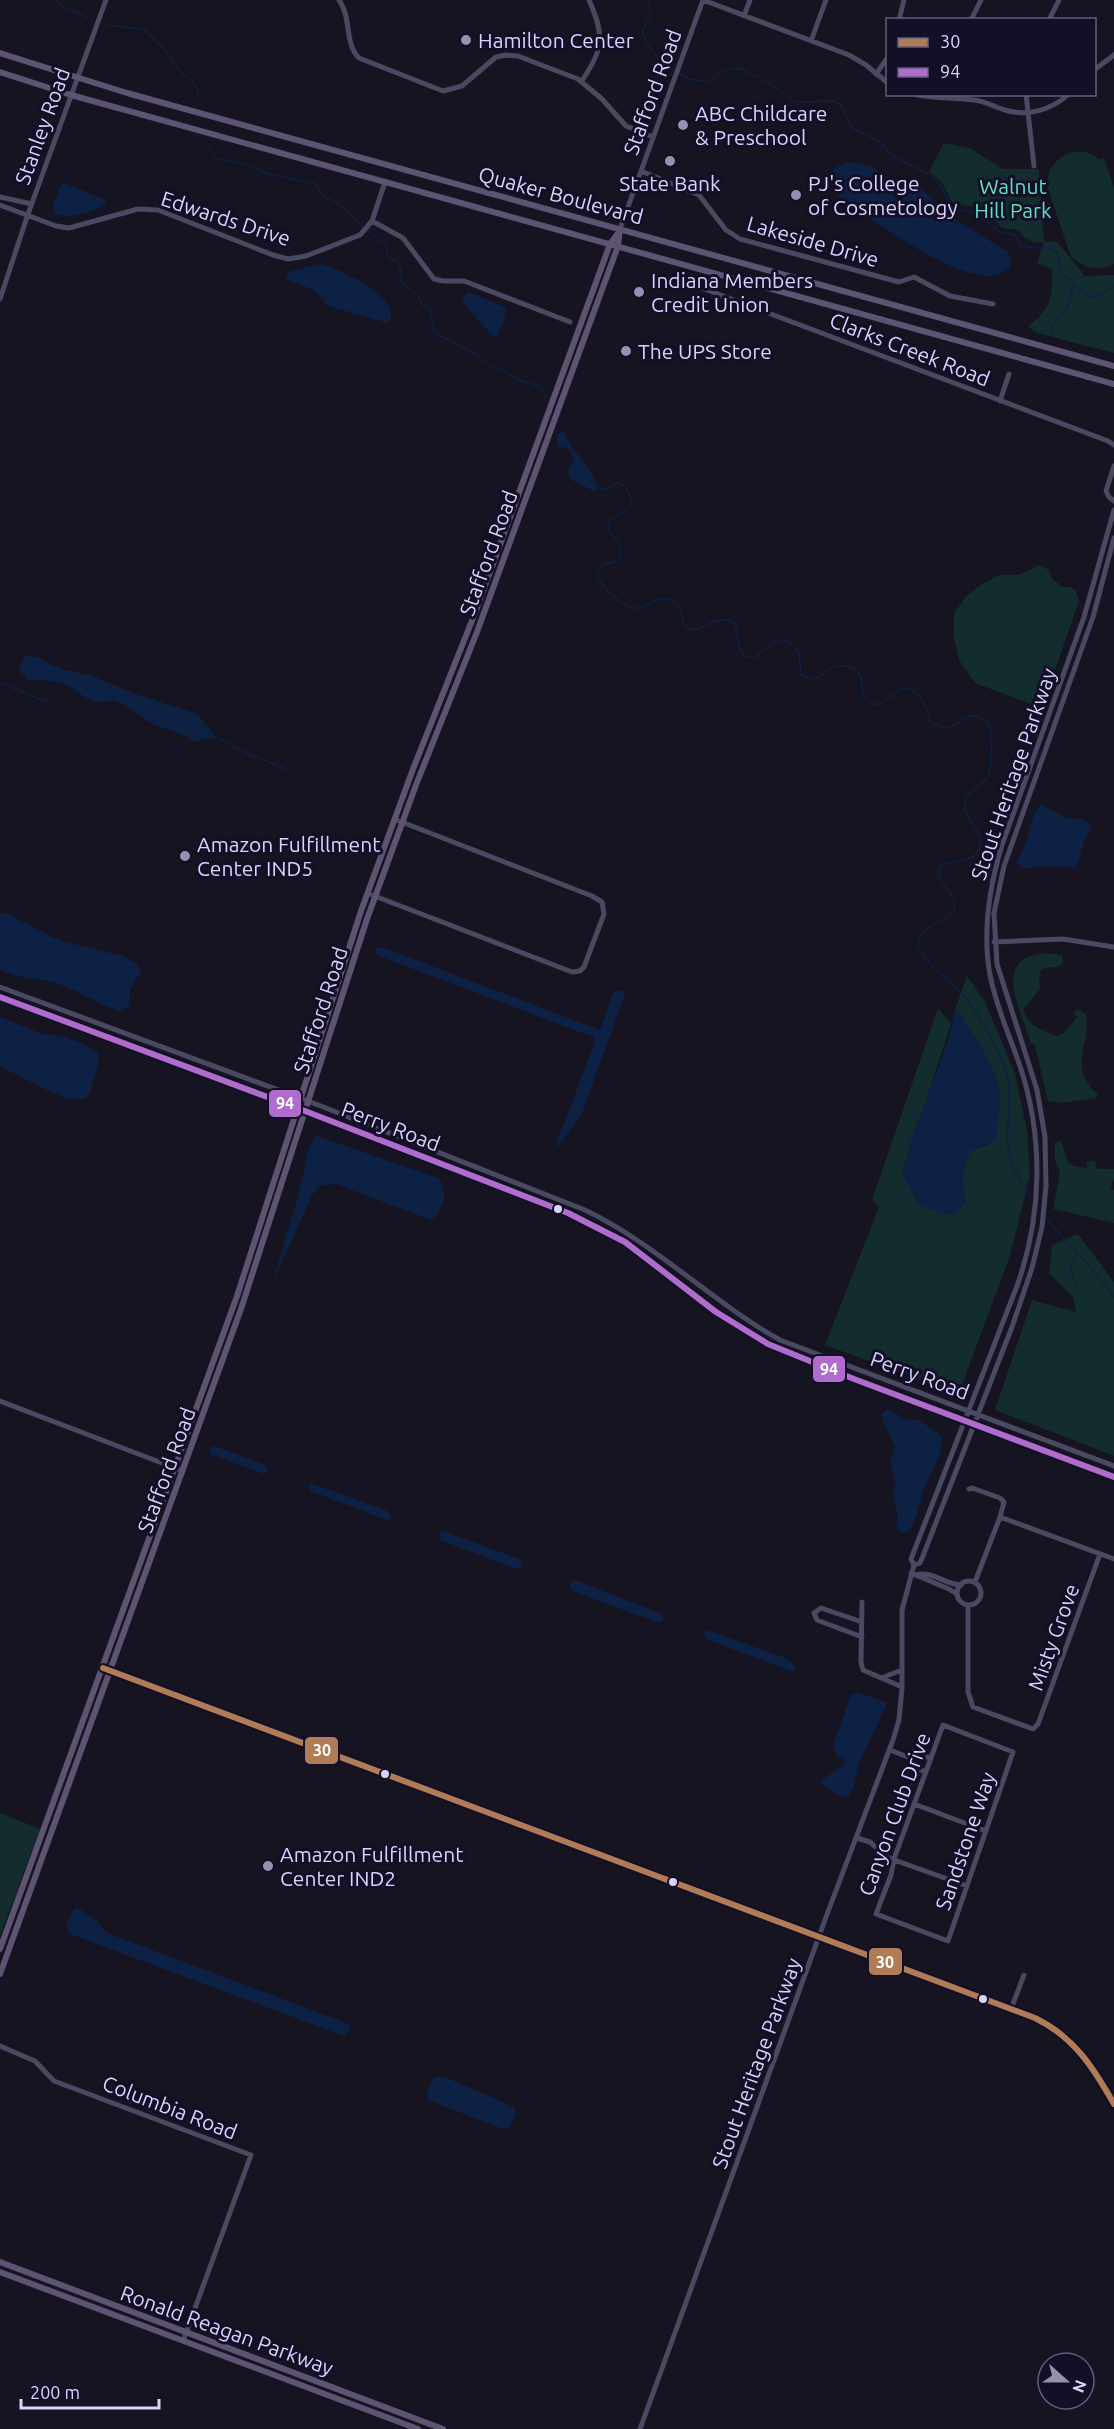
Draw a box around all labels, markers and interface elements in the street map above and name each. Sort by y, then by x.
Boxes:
legend [886,18,1096,96]
street label: Stafford Road [618,26,686,158]
place label: Hamilton Center [478,28,634,52]
text: 30 [940,31,960,51]
marker: Hamilton Center [459,33,473,47]
text: 94 [940,61,960,81]
street label: Stanley Road [10,64,74,188]
place label: ABC Childcare & Preschool [695,101,827,149]
marker: ABC Childcare & Preschool [676,118,690,132]
marker: State Bank [663,154,677,168]
street label: Quaker Boulevard [476,161,646,229]
place label: State Bank [619,171,721,195]
place label: PJ's College of Cosmetology [808,171,958,219]
park label: Walnut Hill Park [974,174,1052,222]
street label: Edwards Drive [158,186,294,250]
marker: PJ's College of Cosmetology [789,188,803,202]
street label: Lakeside Drive [744,211,882,271]
place label: Indiana Members Credit Union [651,268,813,316]
marker: Indiana Members Credit Union [632,285,646,299]
street label: Clarks Creek Road [827,307,993,391]
place label: The UPS Store [638,339,772,363]
marker: The UPS Store [619,344,633,358]
street label: Stafford Road [454,487,522,619]
street label: Stout Heritage Parkway [965,665,1061,883]
place label: Amazon Fulfillment Center IND5 [197,832,380,880]
marker: Amazon Fulfillment Center IND5 [178,849,192,863]
street label: Stafford Road [288,944,352,1076]
line badge: 94 [268,1089,302,1118]
text: 94 [276,1094,294,1112]
street label: Perry Road [338,1096,444,1156]
unlabelled marker [552,1203,564,1215]
street label: Perry Road [867,1346,973,1404]
line badge: 94 [812,1355,846,1383]
text: 94 [820,1360,838,1378]
street label: Stafford Road [132,1404,200,1536]
street label: Misty Grove [1023,1580,1083,1694]
street label: Canyon Club Drive [853,1729,935,1899]
line badge: 30 [304,1736,339,1765]
text: 30 [313,1741,331,1759]
unlabelled marker [379,1768,391,1780]
street label: Sandstone Way [930,1769,1000,1913]
place label: Amazon Fulfillment Center IND2 [280,1842,463,1890]
marker: Amazon Fulfillment Center IND2 [261,1859,275,1873]
unlabelled marker [667,1876,679,1888]
line badge: 30 [868,1947,903,1976]
text: 30 [876,1953,894,1971]
street label: Stout Heritage Parkway [707,1954,805,2172]
unlabelled marker [977,1993,989,2005]
street label: Columbia Road [99,2070,241,2144]
street label: Ronald Reagan Parkway [117,2280,337,2380]
north arrow [1036,2351,1096,2411]
scale bar [21,2372,159,2410]
text: N [1069,2378,1091,2395]
text: 200 m [30,2382,80,2402]

